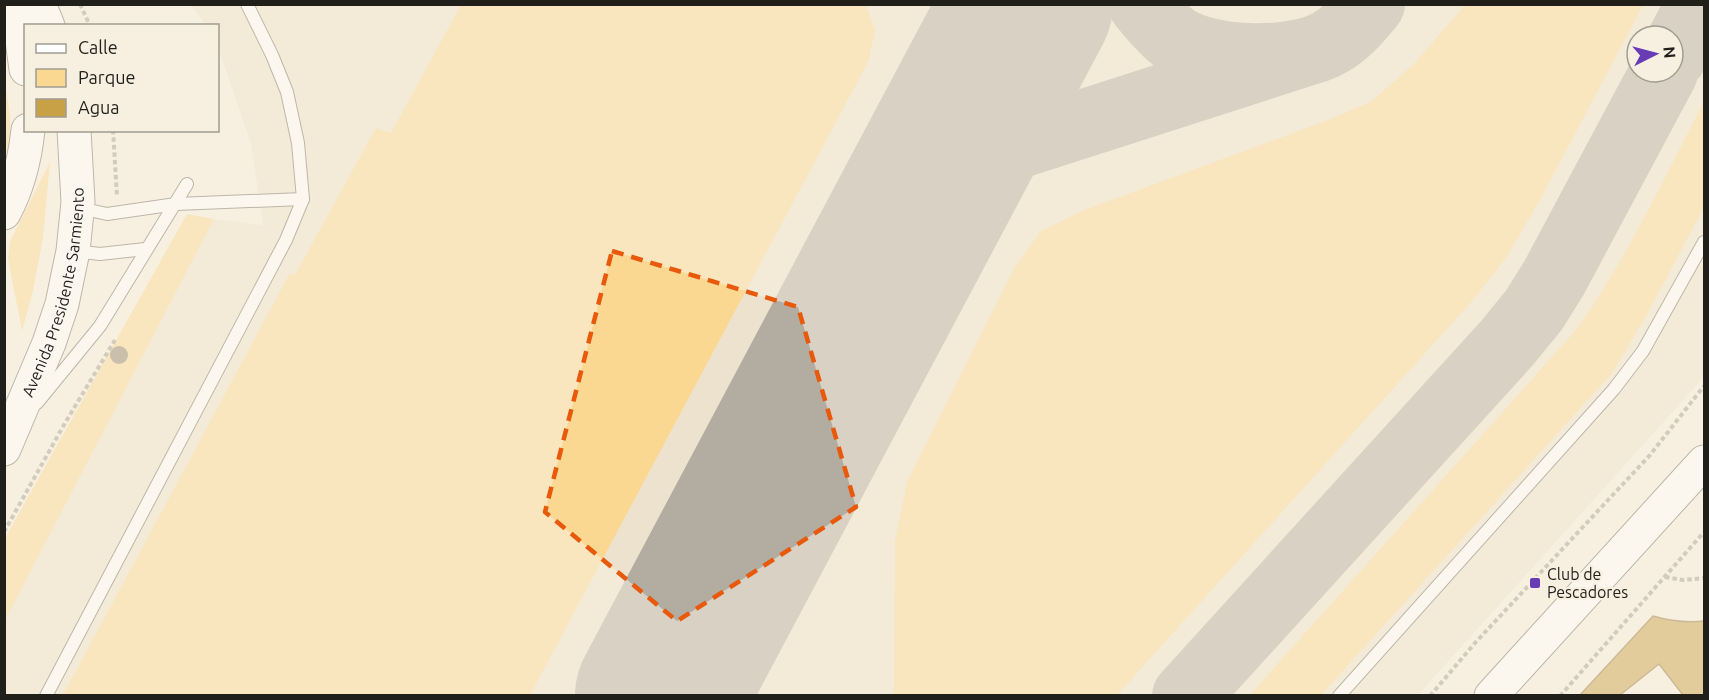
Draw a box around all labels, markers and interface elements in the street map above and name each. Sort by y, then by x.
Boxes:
legend [24,24,219,132]
north arrow [1625,24,1685,84]
text: Calle [78,37,118,57]
text: N [1660,46,1679,59]
text: Parque [78,67,135,87]
text: Agua [78,97,120,117]
street label: Avenida Presidente Sarmiento [18,187,87,399]
place label: Club de Pescadores [1547,565,1628,601]
marker: Club de Pescadores [1528,576,1542,590]

